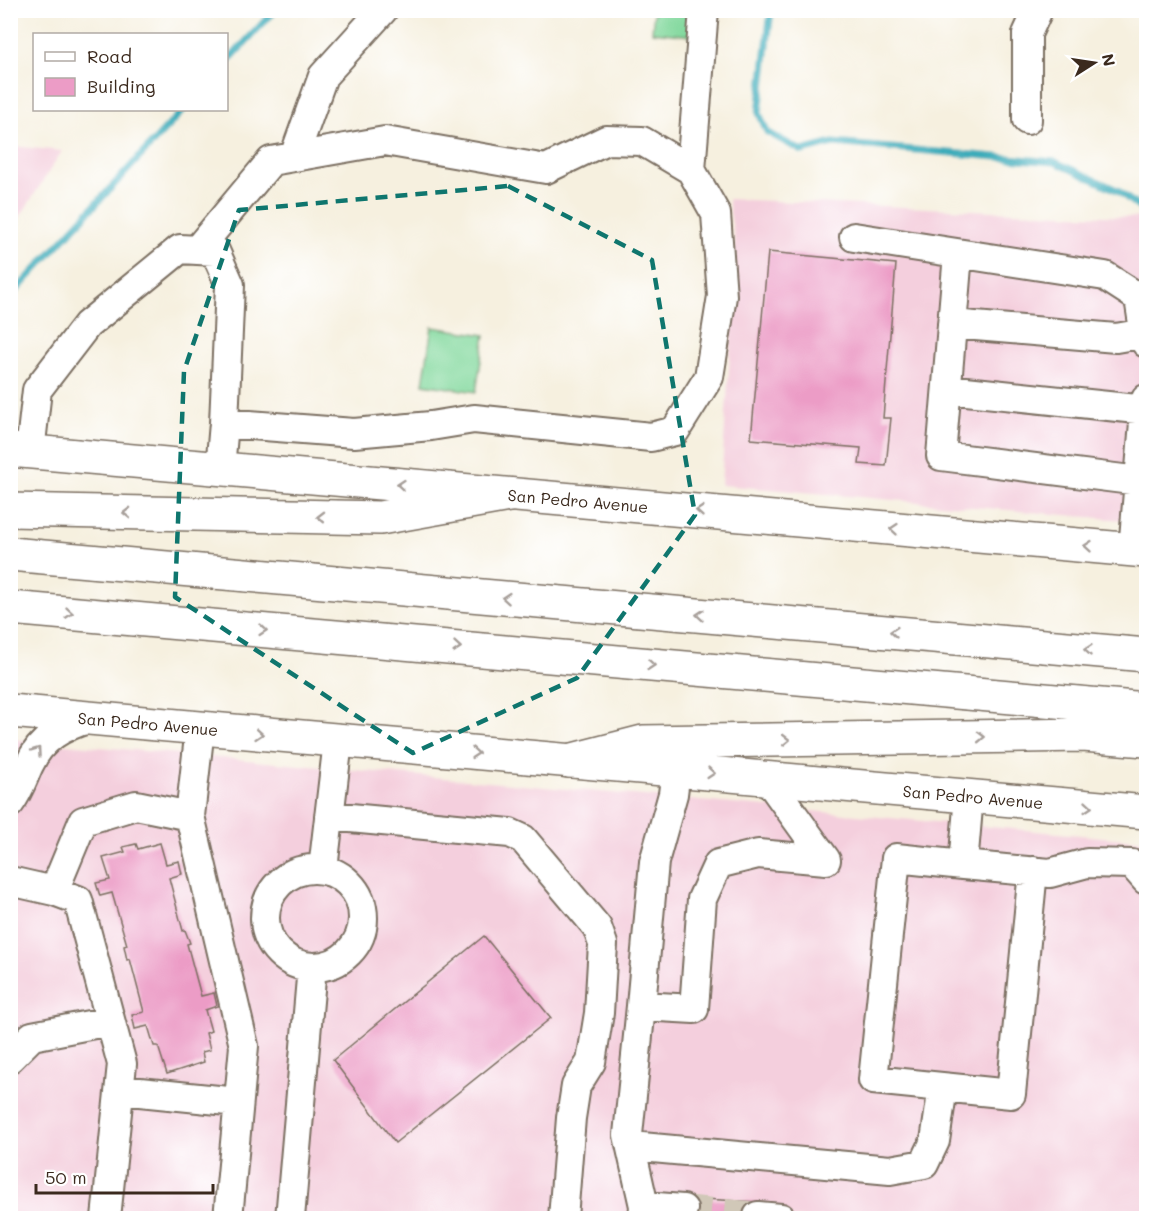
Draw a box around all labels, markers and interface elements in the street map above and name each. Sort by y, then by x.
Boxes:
legend [33,33,228,111]
north arrow [1064,33,1124,93]
text: Road [87,44,132,68]
text: N [1098,52,1121,68]
text: Building [87,74,155,98]
one-way arrow [396,479,405,492]
street label: San Pedro Avenue [507,484,649,517]
one-way arrow [695,505,704,518]
one-way arrow [122,506,131,519]
one-way arrow [317,510,326,523]
one-way arrow [889,523,899,536]
one-way arrow [1084,540,1093,553]
one-way arrow [501,592,510,605]
one-way arrow [64,606,73,619]
one-way arrow [695,609,704,622]
one-way arrow [258,623,268,636]
one-way arrow [889,626,899,639]
one-way arrow [453,641,462,654]
one-way arrow [1084,643,1093,656]
one-way arrow [647,658,656,671]
street label: San Pedro Avenue [77,707,219,740]
one-way arrow [254,727,263,740]
one-way arrow [976,731,985,743]
one-way arrow [781,734,790,746]
one-way arrow [470,746,479,759]
one-way arrow [30,747,41,758]
one-way arrow [706,766,715,779]
street label: San Pedro Avenue [902,780,1044,813]
one-way arrow [1083,800,1092,813]
scale bar [36,1157,213,1195]
text: 50 m [45,1165,87,1189]

